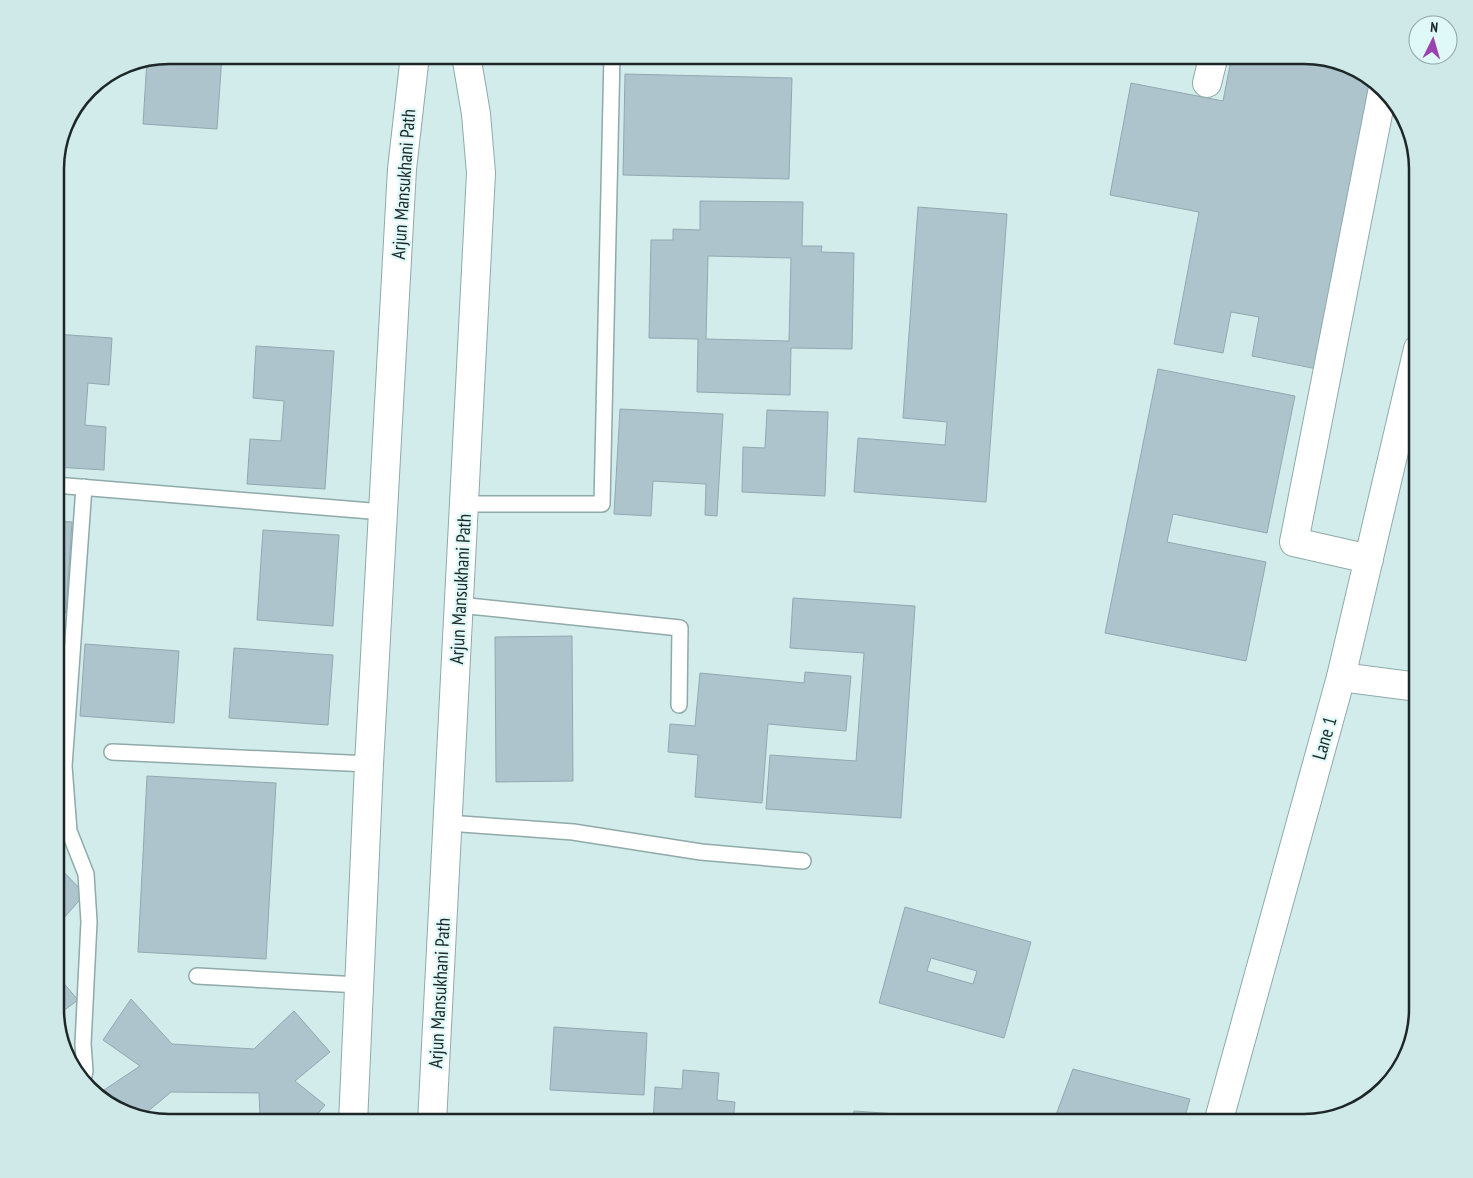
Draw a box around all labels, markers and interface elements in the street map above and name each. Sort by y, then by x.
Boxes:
north arrow [1408,15,1458,65]
text: N [1430,18,1439,36]
street label: Arjun Mansukhani Path [386,108,420,260]
street label: Arjun Mansukhani Path [444,513,476,665]
street label: Lane 1 [1306,714,1342,762]
street label: Arjun Mansukhani Path [423,917,455,1069]

